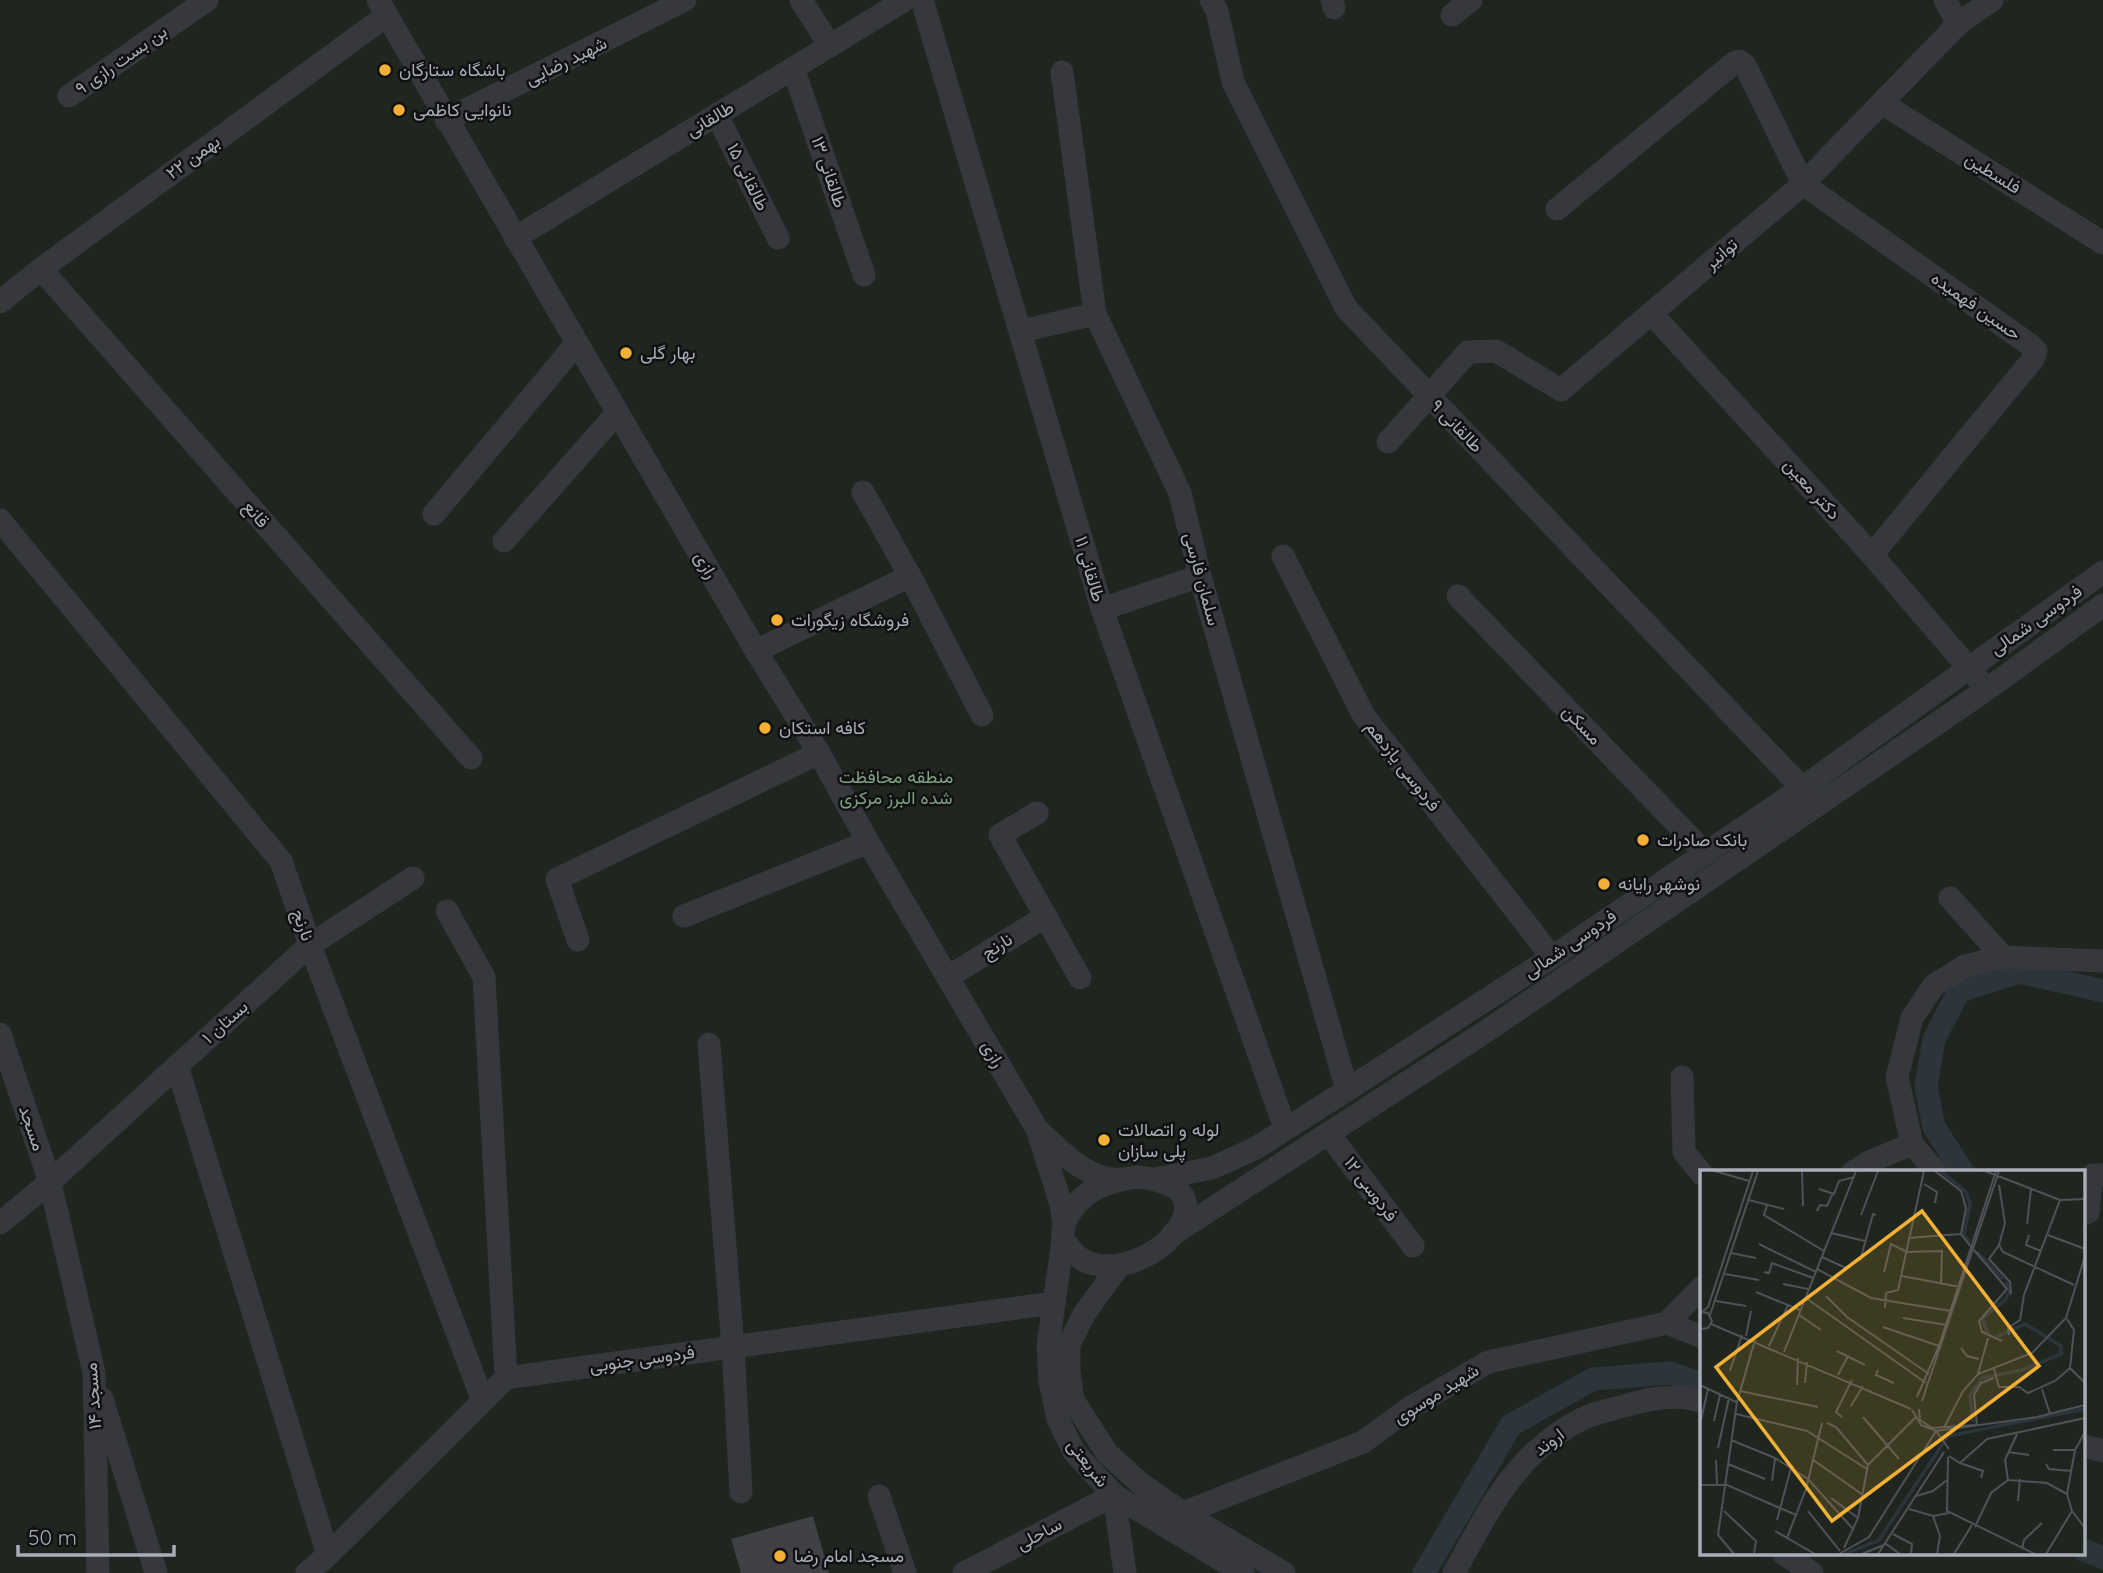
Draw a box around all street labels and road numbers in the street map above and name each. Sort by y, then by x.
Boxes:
street label: بن بست رازی ۹ [70,20,171,100]
street label: شهید رضایی [521,31,611,90]
street label: طالقانی [681,95,738,142]
street label: ۲۲ بهمن [161,129,224,184]
street label: طالقانی ۱۳ [807,133,852,211]
street label: طالقانی ۱۵ [722,139,775,215]
street label: فلسطین [1961,147,2025,199]
street label: توانیر [1698,233,1742,275]
street label: حسین فهمیده [1927,266,2026,345]
street label: طالقانی ۹ [1426,394,1488,457]
street label: دکتر معین [1779,453,1846,524]
street label: قانع [237,495,275,533]
street label: سلمان فارسی [1179,530,1226,628]
street label: طالقانی ۱۱ [1070,533,1111,604]
street label: رازی [689,547,723,583]
street label: فردوسی شمالی [1985,579,2086,660]
street label: مسکن [1558,700,1607,750]
street label: فردوسی یازدهم [1360,716,1446,816]
street label: فردوسی شمالی [1519,904,1621,983]
street label: نارنج [286,906,320,944]
street label: نارنج [977,927,1017,965]
street label: بستان ۱ [197,995,253,1048]
street label: رازی [976,1036,1010,1072]
street label: مسجد [14,1102,51,1154]
street label: فردوسی ۱۲ [1339,1152,1403,1226]
street label: فردوسی جنوبی [588,1340,696,1377]
street label: شهید موسوی [1389,1358,1483,1429]
street label: مسجد ۱۴ [79,1362,106,1430]
street label: اروند [1529,1423,1569,1461]
street label: شریعتی [1062,1434,1114,1492]
street label: ساحلی [1012,1512,1066,1555]

